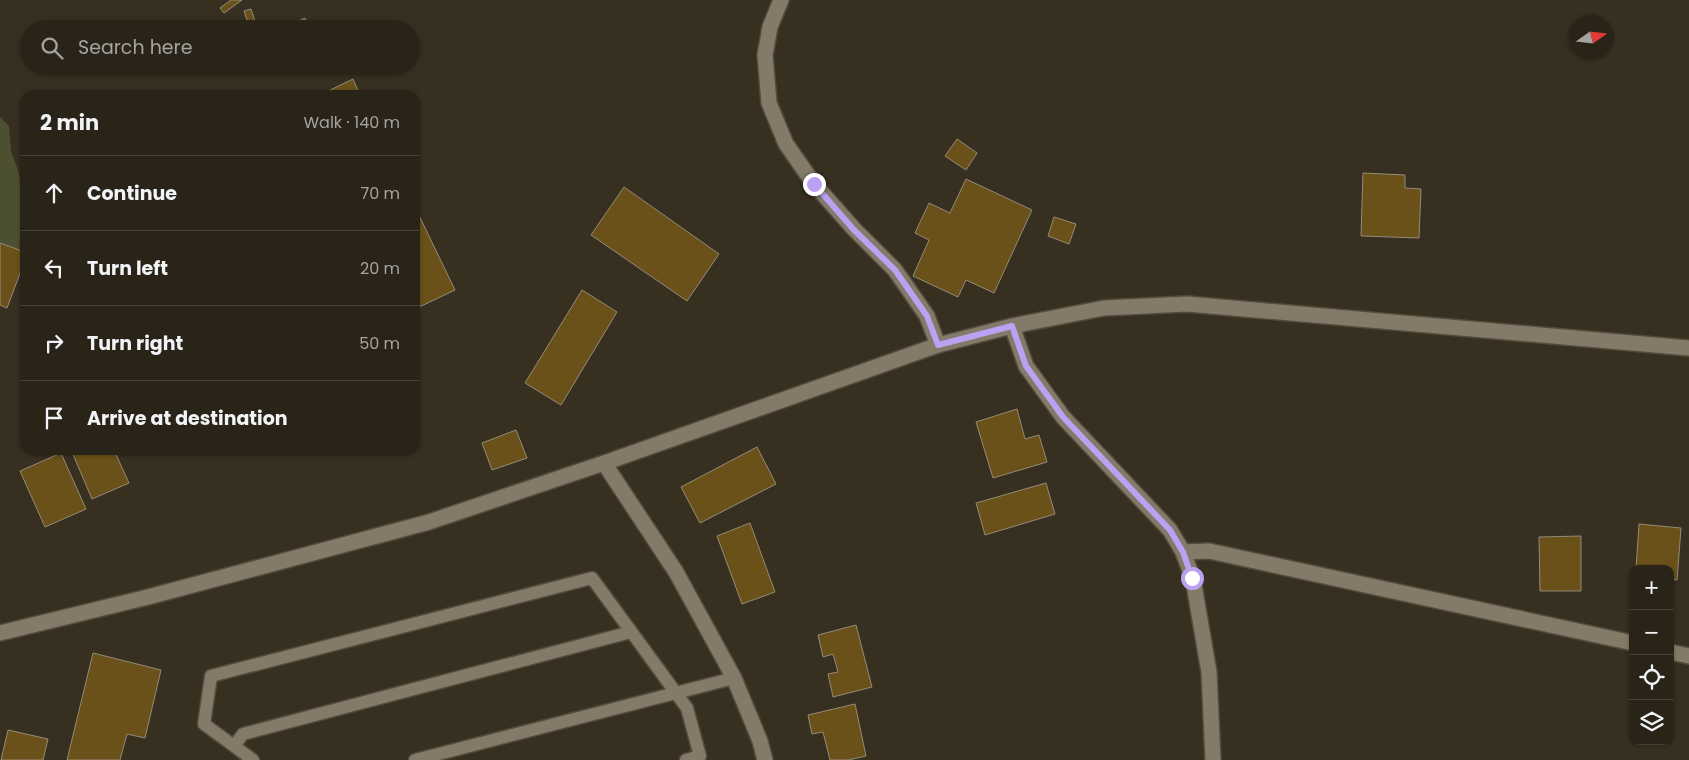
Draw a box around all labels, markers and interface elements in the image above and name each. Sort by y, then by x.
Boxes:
north arrow [1569,15,1614,60]
search box [20,20,420,75]
icon: search [38,34,66,62]
text: Search here [78,34,192,61]
text: 2 min [40,108,99,137]
text: Walk · 140 m [303,111,400,134]
route end [803,173,826,196]
icon: ahead [40,179,68,207]
text: Continue [87,180,177,207]
text: 70 m [360,182,400,205]
icon: left [40,254,68,282]
text: Turn left [87,255,168,282]
text: 20 m [360,257,400,280]
icon: right [40,329,68,357]
text: Turn right [87,330,183,357]
text: 50 m [359,332,400,355]
icon: arrive [40,404,68,432]
text: Arrive at destination [87,405,288,432]
map controls [1629,565,1674,745]
button: + [1629,565,1674,610]
route start [1181,567,1204,590]
button: − [1629,610,1674,655]
button: locate [1629,655,1674,700]
button: layers [1629,700,1674,745]

